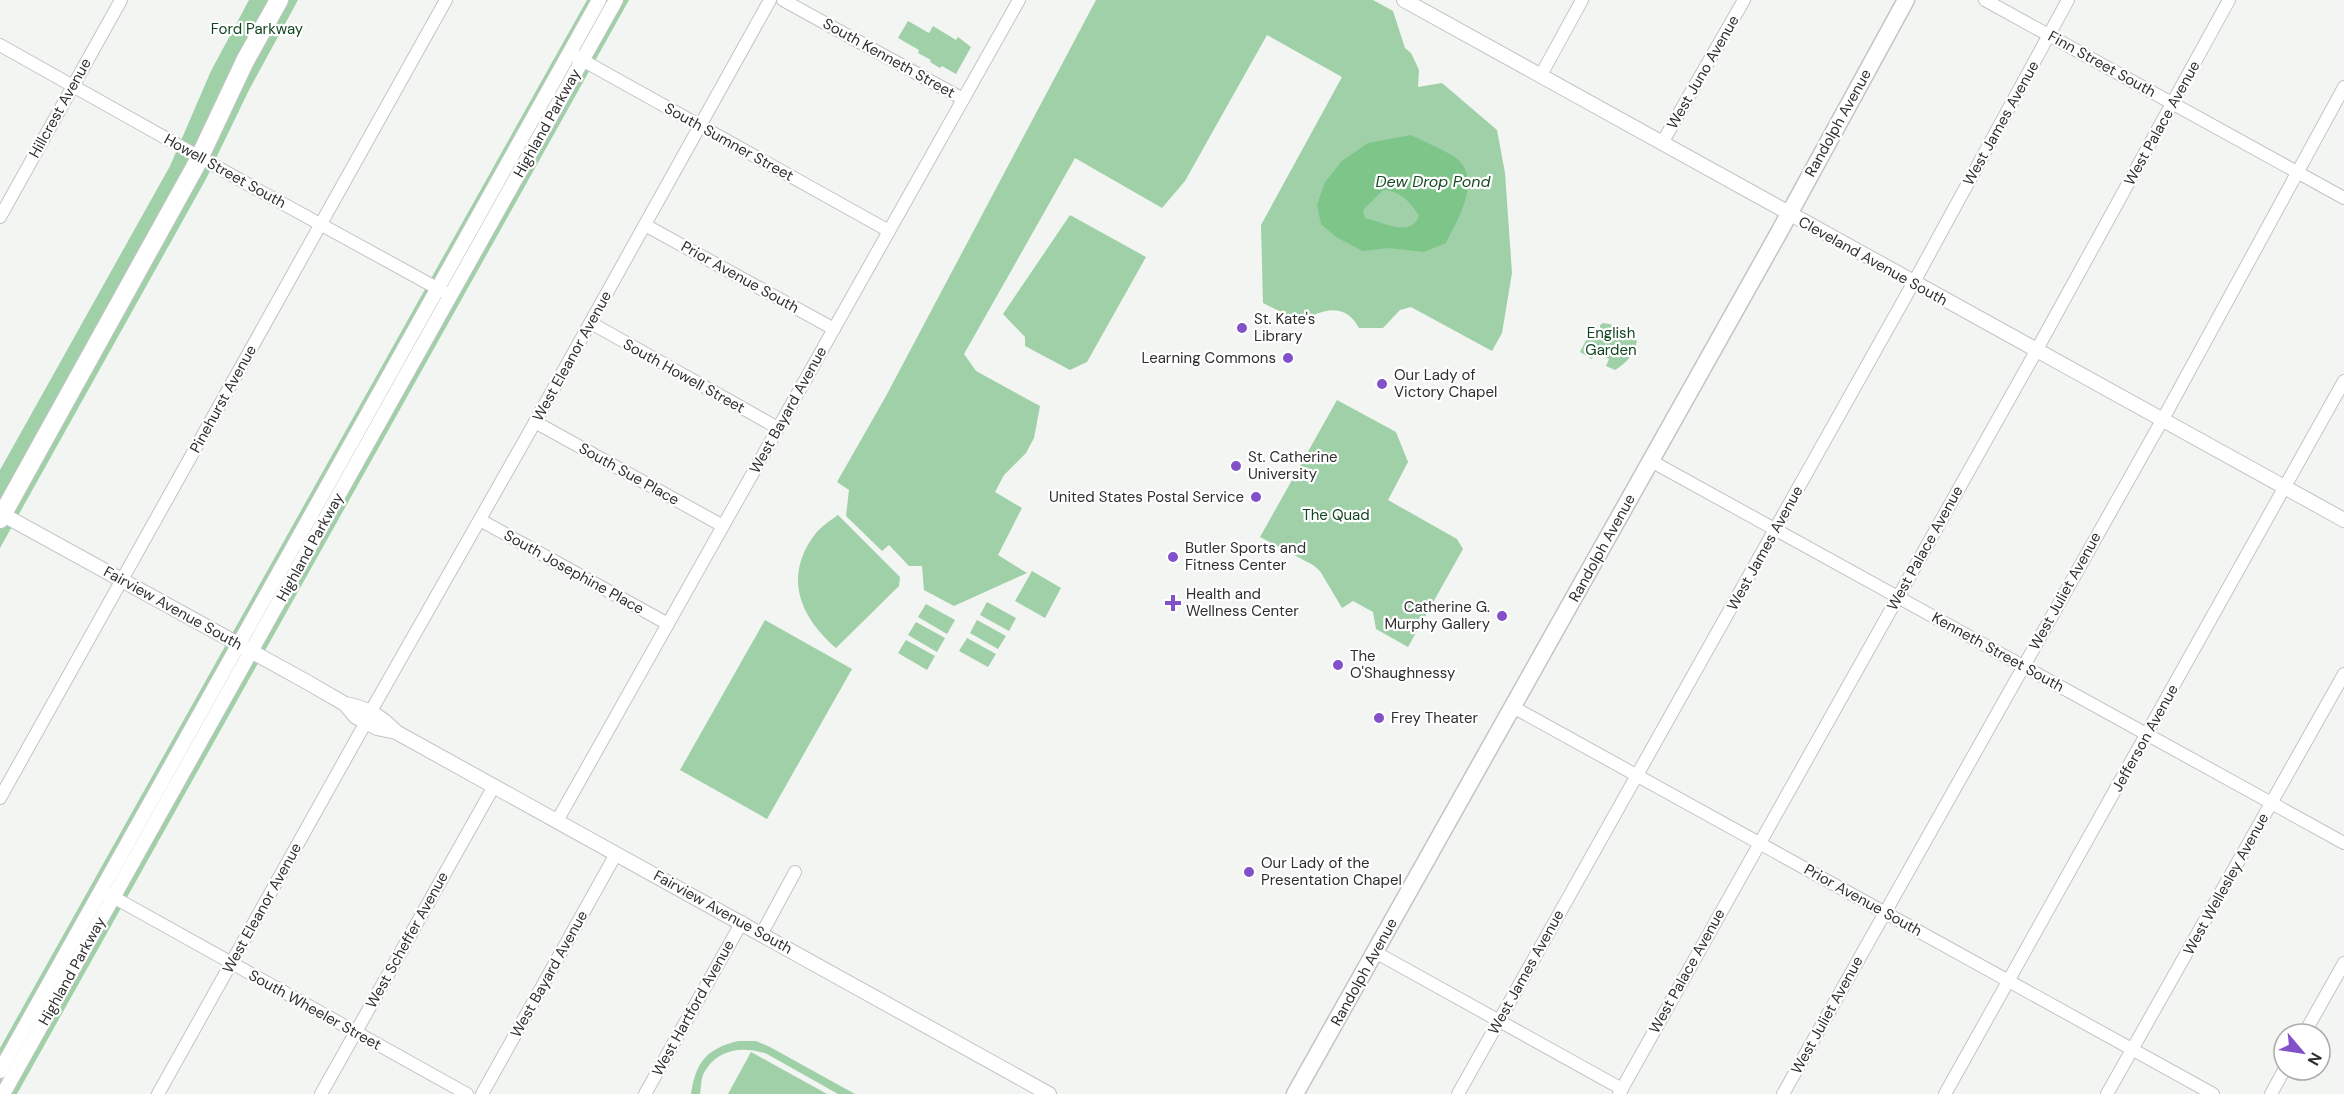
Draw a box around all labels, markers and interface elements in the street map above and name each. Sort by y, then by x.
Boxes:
street label: West Juno Avenue [1662,12,1744,132]
street label: South Kenneth Street [819,13,959,103]
park label: Ford Parkway [211,19,304,39]
street label: Finn Street South [2045,26,2159,102]
street label: Hillcrest Avenue [24,55,96,161]
street label: West James Avenue [1958,57,2044,189]
street label: West Palace Avenue [2119,57,2205,189]
street label: Highland Parkway [509,64,585,181]
street label: Randolph Avenue [1800,66,1876,180]
street label: South Sumner Street [661,98,797,186]
street label: Howell Street South [161,129,289,213]
water label: Dew Drop Pond [1375,171,1492,192]
street label: Cleveland Avenue South [1795,212,1951,310]
street label: Prior Avenue South [677,236,803,318]
street label: West Eleanor Avenue [528,287,616,425]
place label: St. Kate's Library [1254,309,1315,346]
marker: St. Kate's Library [1235,321,1249,335]
park label: English Garden [1585,323,1637,360]
street label: South Howell Street [620,334,749,418]
street label: Pinehurst Avenue [185,342,261,456]
street label: West Bayard Avenue [745,343,831,477]
place label: Learning Commons [1142,348,1276,368]
marker: Learning Commons [1281,351,1295,365]
place label: Our Lady of Victory Chapel [1394,365,1497,402]
marker: Our Lady of Victory Chapel [1375,377,1389,391]
street label: South Sue Place [575,438,683,510]
place label: St. Catherine University [1248,447,1338,484]
marker: St. Catherine University [1229,459,1243,473]
street label: West James Avenue [1722,482,1808,614]
street label: West Palace Avenue [1882,482,1968,614]
place label: United States Postal Service [1049,487,1244,507]
street label: Highland Parkway [272,488,348,605]
marker: United States Postal Service [1249,490,1263,504]
street label: Randolph Avenue [1564,491,1640,605]
park label: The Quad [1302,505,1370,525]
street label: South Josephine Place [500,525,648,619]
street label: West Juliet Avenue [2024,529,2106,653]
place label: Butler Sports and Fitness Center [1185,538,1306,575]
marker: Butler Sports and Fitness Center [1166,550,1180,564]
street label: Fairview Avenue South [100,562,246,654]
place label: Health and Wellness Center [1186,584,1299,621]
marker: Health and Wellness Center [1164,594,1182,612]
place label: Catherine G. Murphy Gallery [1384,597,1491,634]
street label: Kenneth Street South [1928,607,2068,697]
marker: Catherine G. Murphy Gallery [1495,609,1509,623]
place label: The O'Shaughnessy [1350,646,1456,683]
marker: The O'Shaughnessy [1331,658,1345,672]
street label: Jefferson Avenue [2107,681,2183,795]
place label: Frey Theater [1391,708,1479,728]
marker: Frey Theater [1372,711,1386,725]
street label: West Wellesley Avenue [2179,810,2273,958]
street label: West Eleanor Avenue [218,839,306,977]
place label: Our Lady of the Presentation Chapel [1261,853,1402,890]
street label: Prior Avenue South [1800,859,1926,941]
marker: Our Lady of the Presentation Chapel [1242,865,1256,879]
street label: Fairview Avenue South [650,866,796,958]
street label: West Scheffer Avenue [361,868,453,1012]
street label: West Palace Avenue [1644,905,1730,1037]
street label: West James Avenue [1483,906,1569,1038]
street label: West Bayard Avenue [506,907,592,1041]
street label: Highland Parkway [34,912,110,1029]
street label: Randolph Avenue [1326,915,1402,1029]
street label: West Hartford Avenue [647,936,739,1080]
street label: West Juliet Avenue [1786,953,1868,1077]
street label: South Wheeler Street [245,965,385,1055]
north arrow [2272,1022,2332,1082]
text: N [2303,1049,2327,1069]

